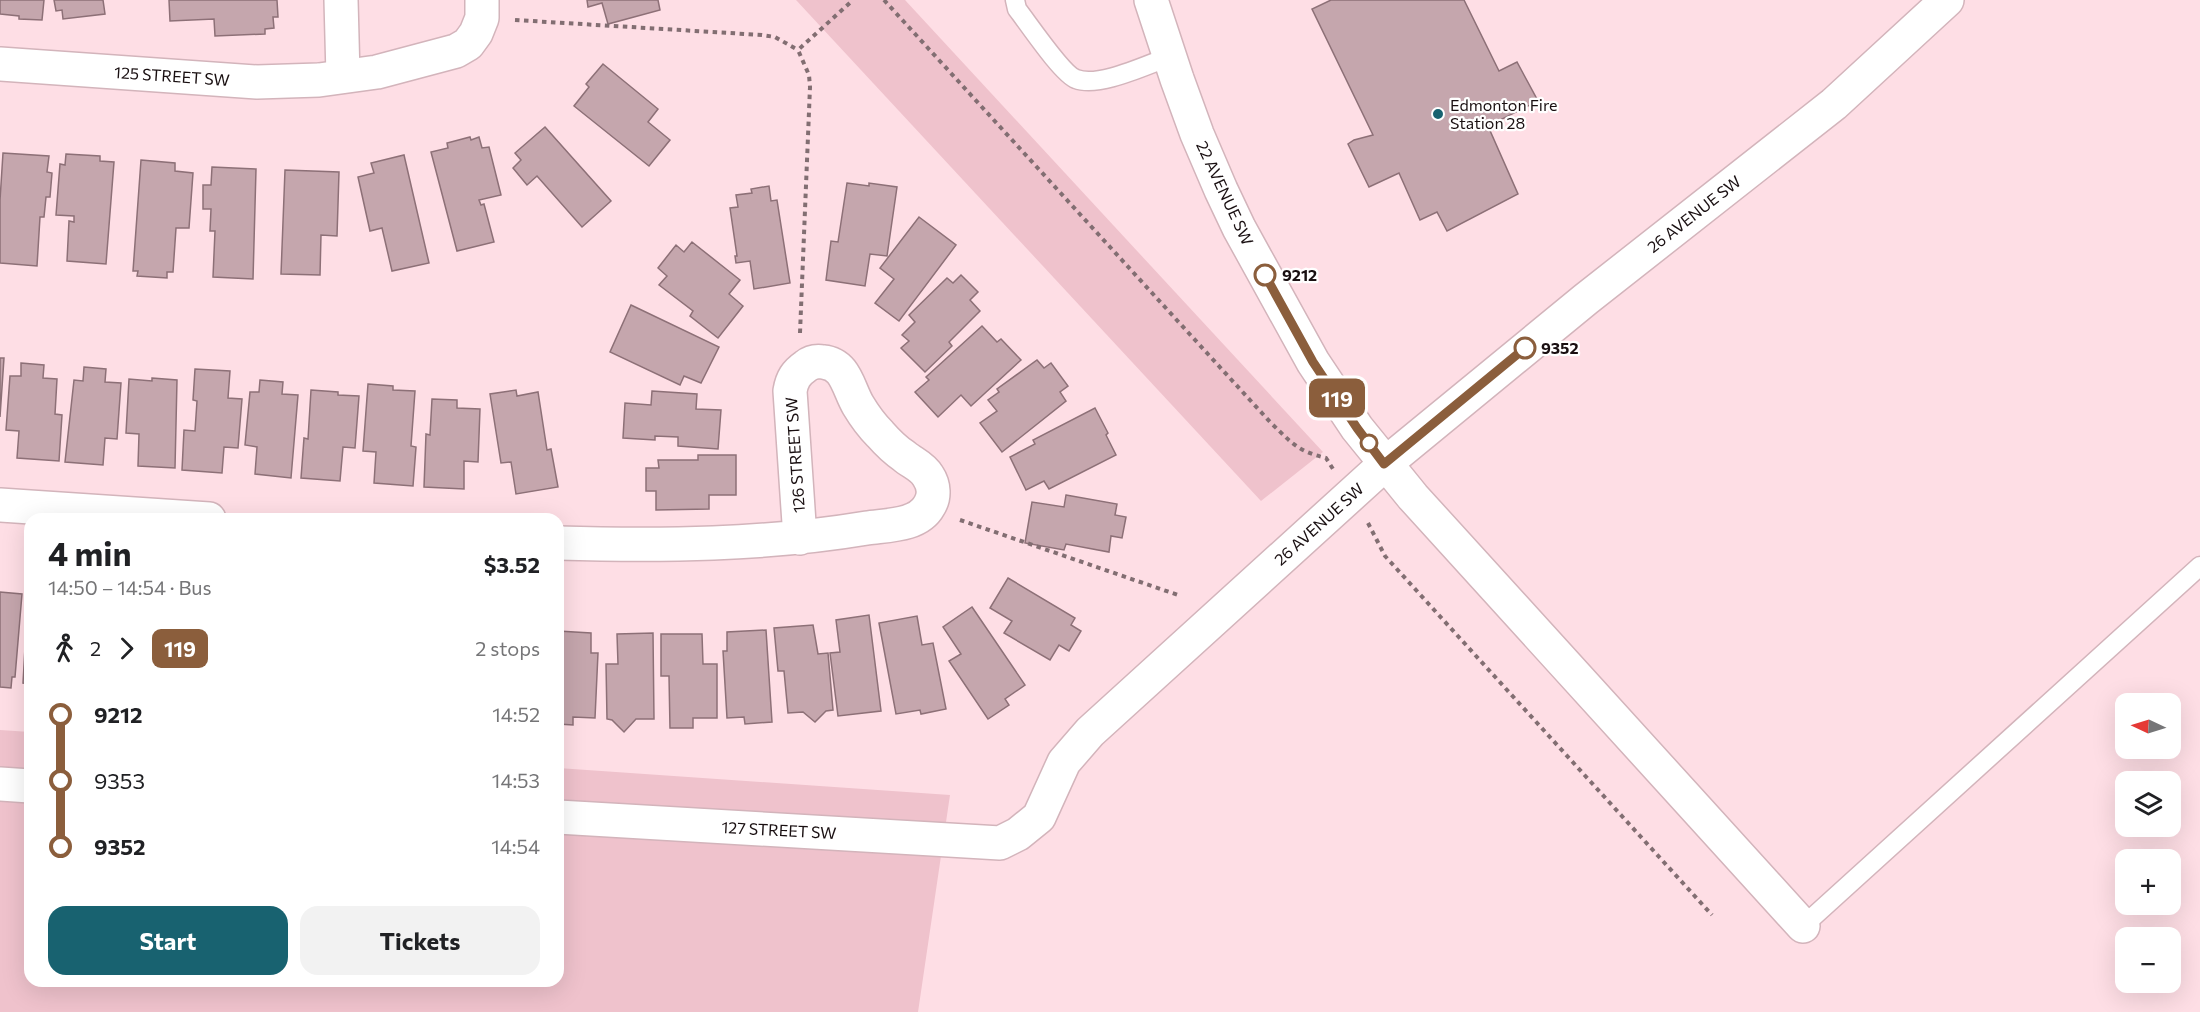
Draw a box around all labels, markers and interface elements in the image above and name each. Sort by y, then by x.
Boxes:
street label: 125 STREET SW [114,62,230,89]
place label: Edmonton Fire Station 28 [1450,95,1558,132]
marker: Edmonton Fire Station 28 [1431,107,1445,121]
street label: 22 AVENUE SW [1193,138,1258,248]
street label: 26 AVENUE SW [1643,171,1744,256]
marker: 9212 [1254,264,1276,286]
place label: 9212 [1282,265,1317,284]
marker: 9352 [1514,337,1536,359]
place label: 9352 [1541,338,1579,357]
line badge: 119 [1302,378,1372,418]
text: 119 [1321,386,1353,411]
street label: 126 STREET SW [781,396,808,514]
unlabelled marker [1360,434,1378,452]
street label: 26 AVENUE SW [1270,479,1367,569]
text: 4 min [48,532,132,573]
text: $3.52 [484,551,540,578]
text: 14:50 – 14:54 · Bus [48,575,212,599]
icon: walk [48,632,81,665]
icon: forward [110,632,143,665]
text: 2 [90,636,101,660]
text: 119 [164,636,196,661]
text: 2 stops [475,636,540,660]
north arrow [2115,693,2181,759]
map controls [2115,693,2181,993]
text: 9212 [94,701,142,728]
text: 14:52 [492,702,540,726]
text: 9353 [94,767,145,794]
text: 14:53 [492,768,540,792]
button: layers [2115,771,2181,837]
street label: 127 STREET SW [721,817,837,842]
text: 9352 [94,833,146,860]
text: 14:54 [491,834,540,858]
button: + [2115,849,2181,915]
button: Start [48,906,288,975]
button: Tickets [300,906,540,975]
button: − [2115,927,2181,993]

